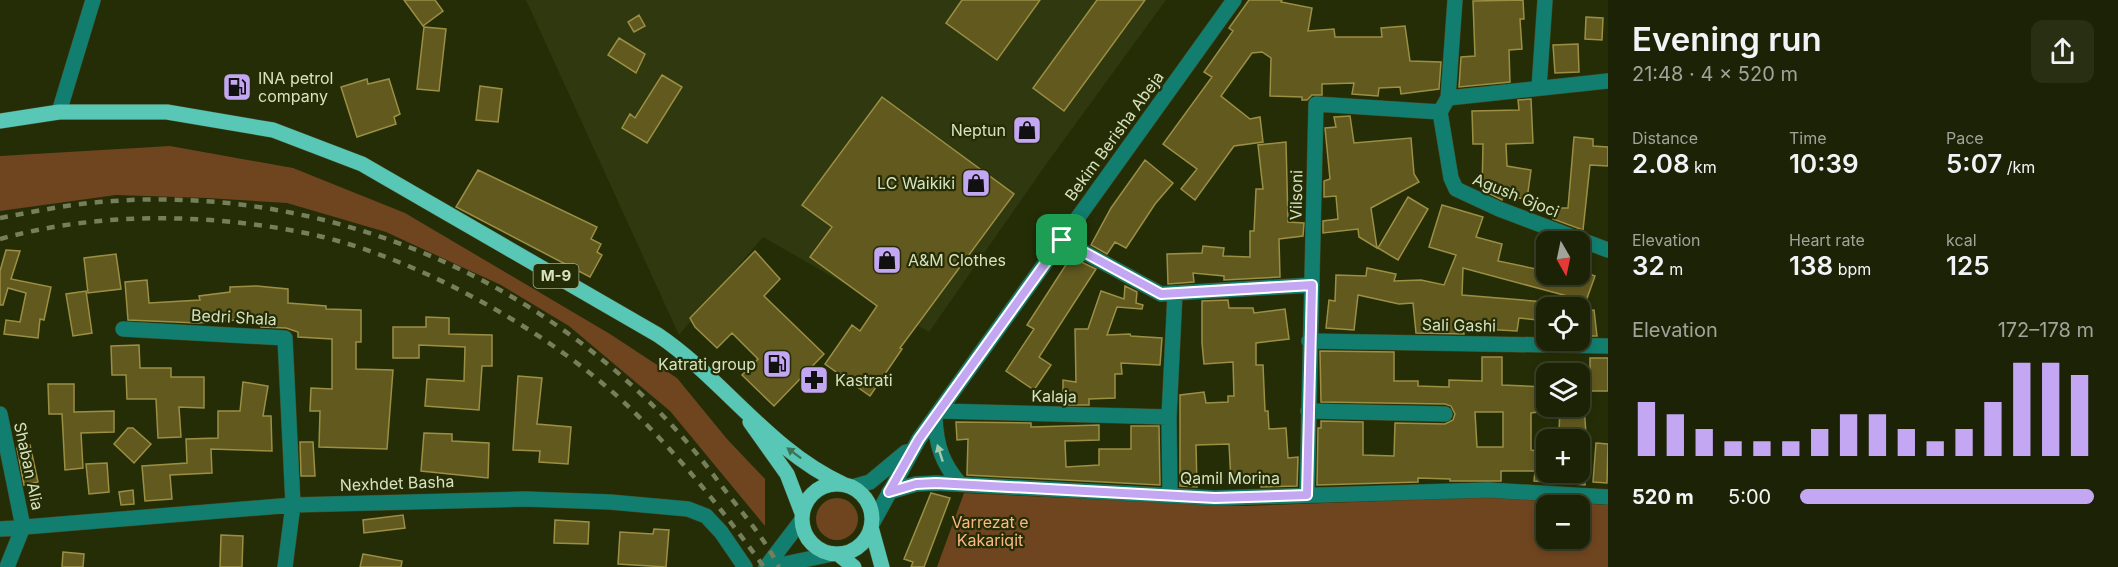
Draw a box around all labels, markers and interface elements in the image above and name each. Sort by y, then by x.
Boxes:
text: Evening run [1632,19,1822,59]
button: share [2031,20,2094,83]
text: 21:48 · 4 × 520 m [1632,62,1798,86]
street label: Bekim Berisha Abeja [1060,67,1168,205]
place label: INA petrol company [258,68,333,106]
fuel station icon: INA petrol company [221,71,253,103]
shop icon: Neptun [1011,114,1043,146]
place label: Neptun [951,120,1006,140]
text: Distance [1632,128,1698,148]
text: Time [1789,128,1827,148]
text: Pace [1946,128,1984,148]
text: 2.08 [1632,148,1690,179]
text: 10:39 [1789,148,1859,179]
text: 5:07 [1946,148,2002,179]
text: km [1690,157,1717,177]
text: /km [2002,157,2035,177]
shop icon: LC Waikiki [960,167,992,199]
street label: Agush Gjoci [1470,169,1562,221]
street label: Vilsoni [1286,170,1306,220]
place label: LC Waikiki [877,173,955,193]
pin [1036,214,1087,265]
icon: arrive [1045,223,1078,256]
text: Elevation [1632,230,1701,250]
text: Heart rate [1789,230,1865,250]
text: kcal [1946,230,1977,250]
north arrow [1536,231,1590,285]
map controls [1536,231,1590,549]
shop icon: A&M Clothes [871,244,903,276]
place label: A&M Clothes [908,250,1006,270]
text: 32 [1632,250,1665,281]
text: 138 [1789,250,1833,281]
text: 125 [1946,250,1990,281]
text: m [1665,259,1683,279]
text: bpm [1833,259,1871,279]
road number: M-9 [534,264,578,288]
button: locate [1536,297,1590,351]
street label: Bedri Shala [191,305,277,329]
street label: Sali Gashi [1422,314,1496,336]
text: Elevation [1632,318,1718,342]
text: 172–178 m [1998,318,2094,342]
fuel station icon: Katrati group [761,348,793,380]
place label: Katrati group [658,354,756,374]
button: layers [1536,363,1590,417]
pharmacy icon: Kastrati [798,364,830,396]
place label: Kastrati [835,370,893,390]
street label: Kalaja [1031,386,1077,406]
street label: Shaban Alia [10,420,48,512]
button: + [1536,429,1590,483]
one-way arrow [935,444,945,462]
one-way arrow [786,447,801,459]
street label: Qamil Morina [1180,468,1280,488]
street label: Nexhdet Basha [339,471,455,495]
text: 520 m [1632,485,1694,509]
text: 5:00 [1728,485,1771,509]
button: − [1536,495,1590,549]
park label: Varrezat e Kakariqit [951,512,1029,550]

